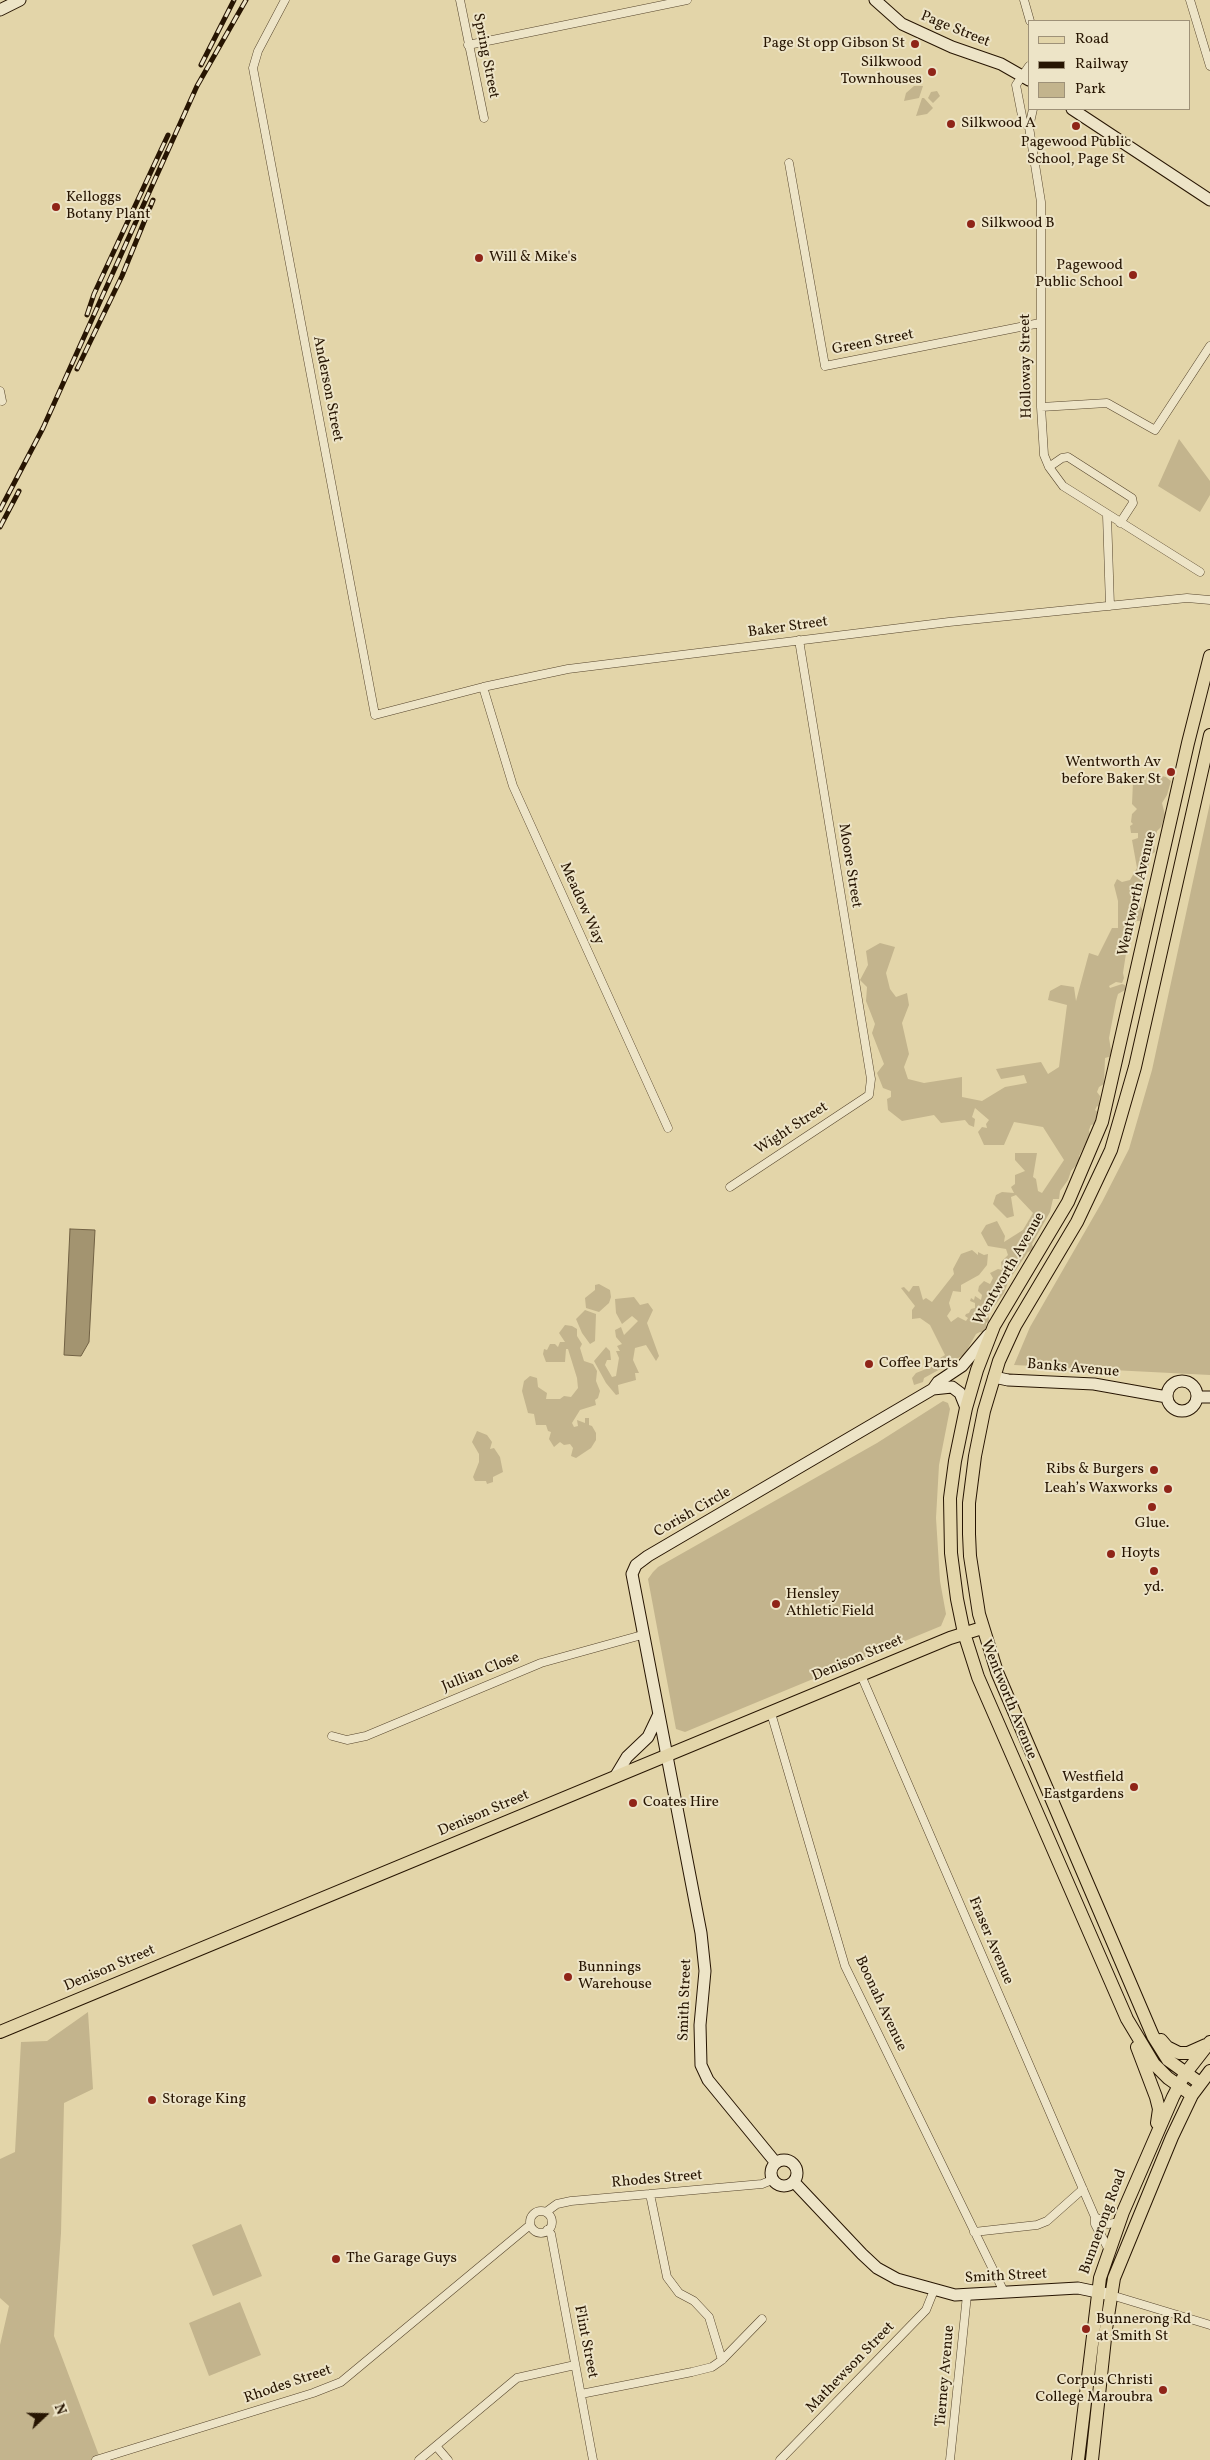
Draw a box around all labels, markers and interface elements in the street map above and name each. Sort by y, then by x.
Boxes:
street label: Page Street [918,8,992,52]
street label: Spring Street [468,12,502,100]
legend [1028,20,1190,110]
text: Road [1075,29,1109,50]
place label: Page St opp Gibson St [763,35,905,53]
marker: Page St opp Gibson St [909,38,921,50]
place label: Silkwood Townhouses [841,54,922,89]
text: Railway [1075,54,1128,75]
marker: Silkwood Townhouses [926,66,938,78]
text: Park [1075,79,1106,100]
place label: Silkwood A [961,115,1036,133]
marker: Silkwood A [945,118,957,130]
marker: Pagewood Public School, Page St [1070,120,1082,132]
place label: Pagewood Public School, Page St [1021,134,1131,169]
place label: Kelloggs Botany Plant [66,189,150,224]
marker: Kelloggs Botany Plant [50,201,62,213]
place label: Silkwood B [981,215,1055,233]
marker: Silkwood B [965,218,977,230]
place label: Will & Mike's [489,249,577,267]
marker: Will & Mike's [473,252,485,264]
place label: Pagewood Public School [1035,257,1123,292]
marker: Pagewood Public School [1127,269,1139,281]
street label: Holloway Street [1017,313,1037,419]
street label: Green Street [831,326,915,360]
street label: Anderson Street [308,335,346,443]
street label: Baker Street [747,613,829,643]
place label: Wentworth Av before Baker St [1061,754,1161,789]
marker: Wentworth Av before Baker St [1165,766,1177,778]
street label: Moore Street [833,822,865,910]
street label: Wentworth Avenue [1115,830,1161,958]
street label: Meadow Way [555,860,607,948]
street label: Wight Street [752,1099,832,1159]
street label: Wentworth Avenue [970,1209,1050,1329]
place label: Coffee Parts [879,1355,958,1373]
street label: Banks Avenue [1026,1356,1120,1382]
marker: Coffee Parts [863,1358,875,1370]
place label: Ribs & Burgers [1046,1461,1144,1479]
marker: Ribs & Burgers [1148,1464,1160,1476]
place label: Leah’s Waxworks [1044,1480,1158,1498]
marker: Leah’s Waxworks [1162,1483,1174,1495]
street label: Corish Circle [651,1484,735,1542]
marker: Glue. [1146,1501,1158,1513]
place label: Glue. [1135,1515,1169,1533]
place label: Hoyts [1121,1545,1160,1563]
marker: Hoyts [1105,1548,1117,1560]
marker: yd. [1148,1565,1160,1577]
place label: yd. [1144,1579,1164,1597]
place label: Hensley Athletic Field [786,1586,874,1621]
marker: Hensley Athletic Field [770,1598,782,1610]
street label: Denison Street [810,1632,906,1686]
street label: Wentworth Avenue [976,1638,1040,1762]
street label: Jullian Close [440,1649,522,1697]
place label: Westfield Eastgardens [1043,1769,1124,1804]
marker: Westfield Eastgardens [1128,1781,1140,1793]
street label: Denison Street [436,1787,532,1841]
place label: Coates Hire [643,1794,719,1812]
marker: Coates Hire [627,1797,639,1809]
street label: Fraser Avenue [963,1894,1017,1988]
street label: Denison Street [62,1942,158,1996]
street label: Boonah Avenue [850,1954,910,2054]
street label: Smith Street [676,1958,696,2042]
place label: Bunnings Warehouse [578,1959,652,1994]
marker: Bunnings Warehouse [562,1971,574,1983]
place label: Storage King [162,2091,246,2109]
marker: Storage King [146,2094,158,2106]
street label: Rhodes Street [611,2167,703,2193]
street label: Bunnerong Road [1077,2167,1131,2277]
place label: The Garage Guys [346,2250,457,2268]
marker: The Garage Guys [330,2253,342,2265]
street label: Smith Street [964,2266,1048,2288]
street label: Flint Street [569,2304,601,2380]
place label: Bunnerong Rd at Smith St [1096,2311,1191,2346]
street label: Mathewson Street [803,2319,899,2417]
marker: Bunnerong Rd at Smith St [1080,2323,1092,2335]
street label: Tierney Avenue [933,2324,959,2428]
street label: Rhodes Street [242,2362,334,2408]
place label: Corpus Christi College Maroubra [1035,2372,1153,2407]
marker: Corpus Christi College Maroubra [1157,2384,1169,2396]
north arrow [20,2390,70,2440]
text: N [49,2401,70,2418]

